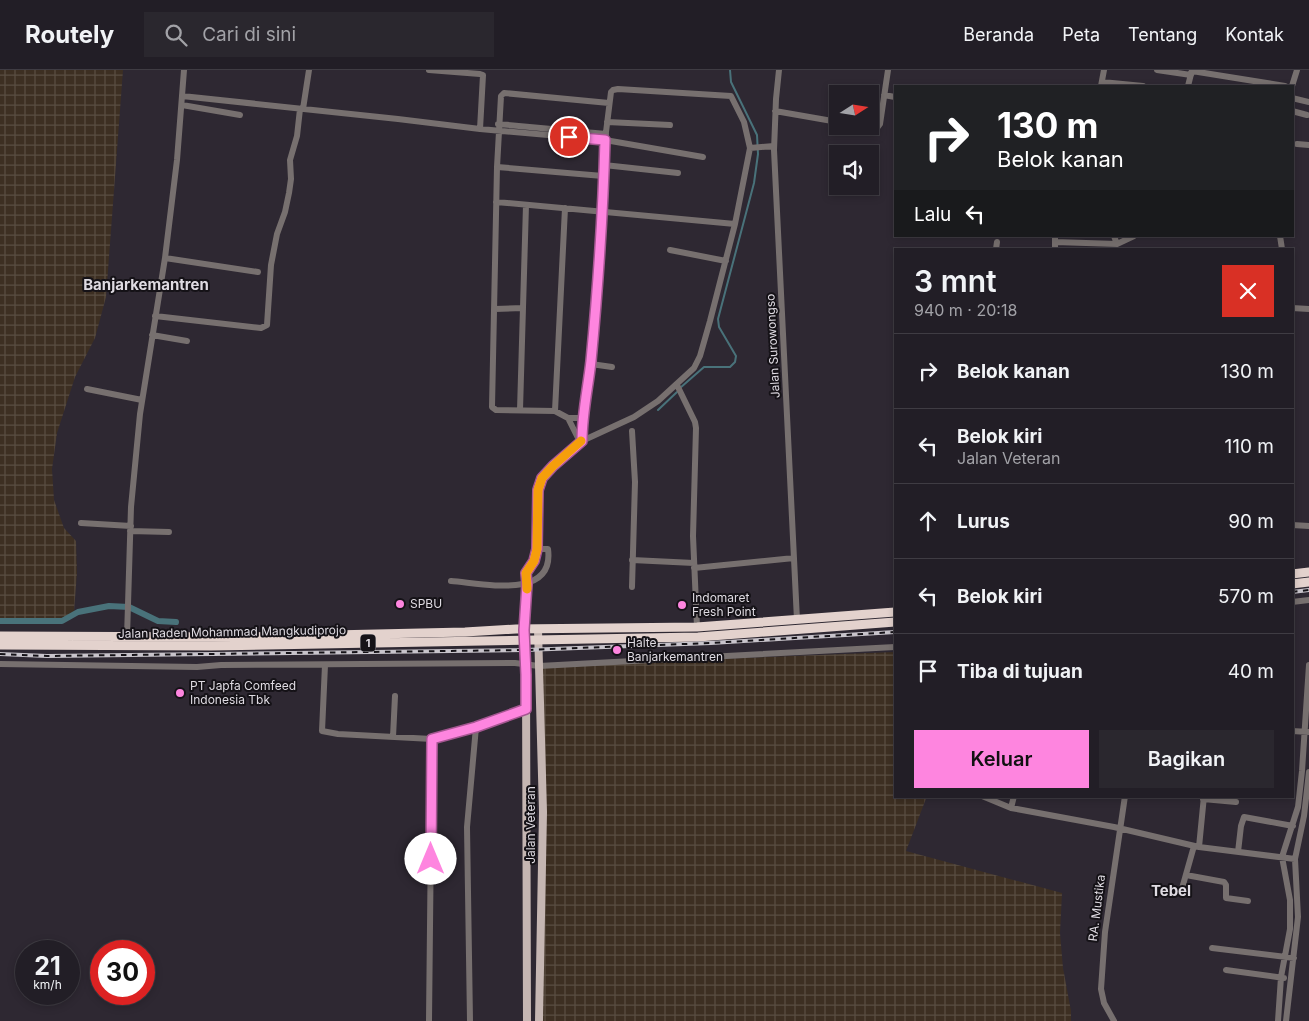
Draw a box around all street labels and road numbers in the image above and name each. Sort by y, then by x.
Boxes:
street label: Jalan Surowongso [762,293,783,399]
street label: Jalan Raden Mohammad Mangkudiprojo [118,622,346,641]
road number: 1 [360,634,376,652]
street label: Jalan Veteran [523,786,538,864]
street label: RA. Mustika [1085,874,1108,942]

